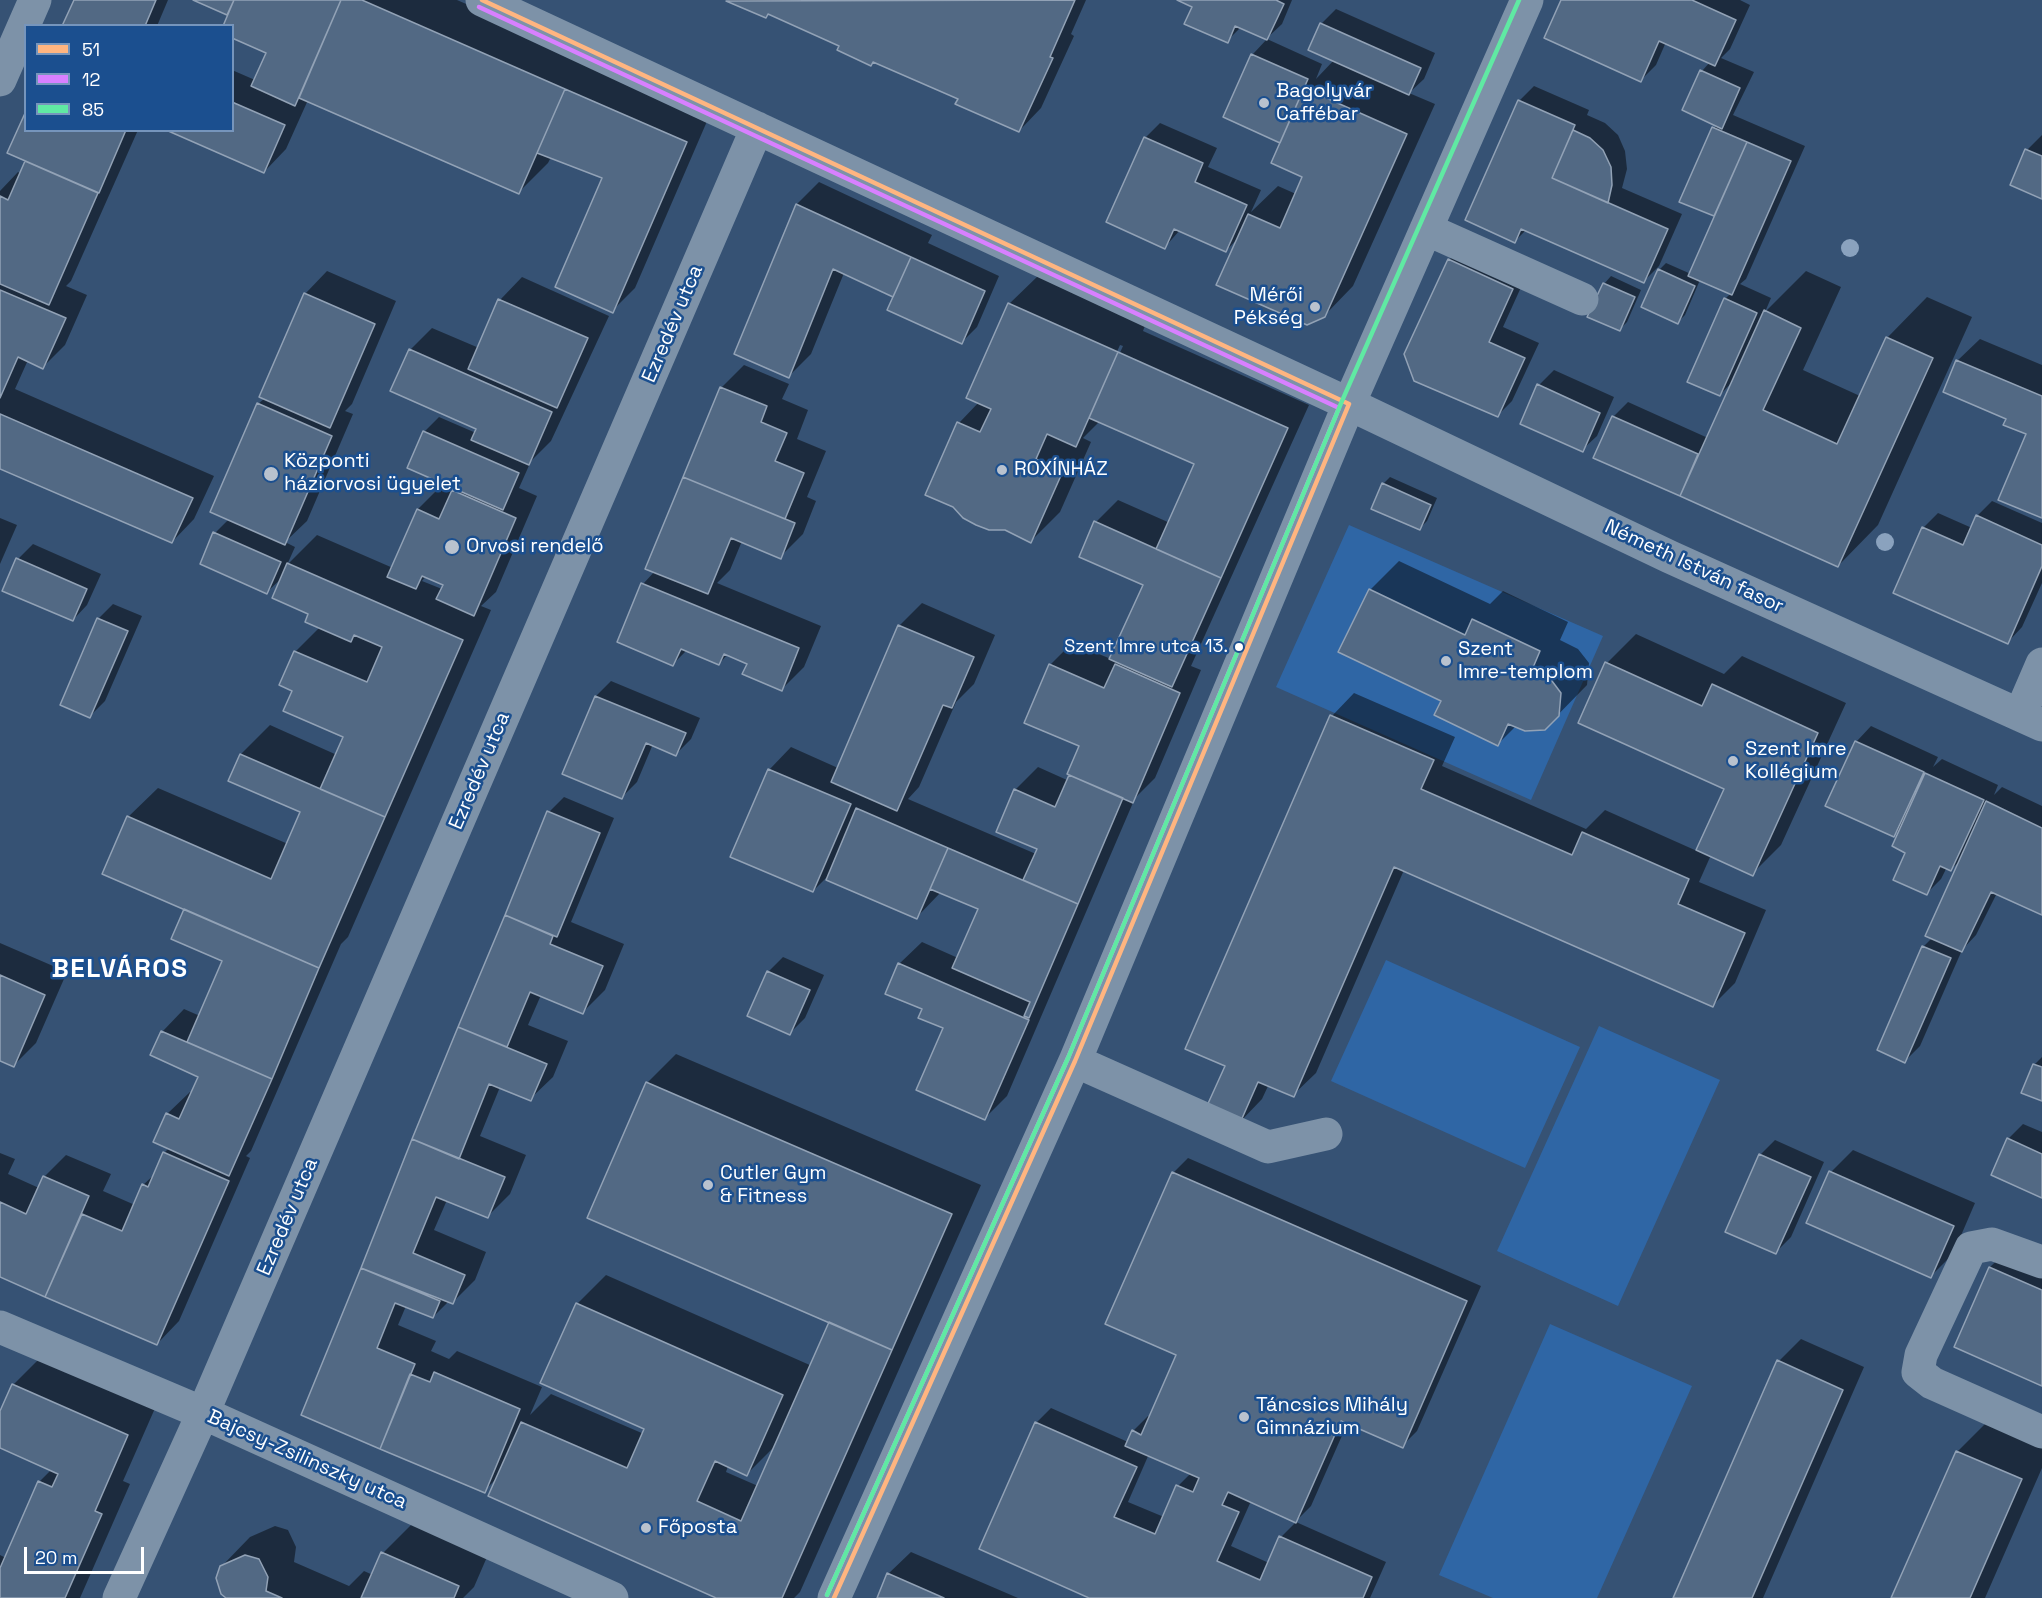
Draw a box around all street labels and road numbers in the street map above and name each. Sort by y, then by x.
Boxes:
street label: Ezredév utca [637,262,709,386]
street label: Németh István fasor [1601,515,1787,619]
street label: Ezredév utca [444,709,516,833]
street label: Ezredév utca [252,1155,324,1279]
street label: Bajcsy-Zsilinszky utca [204,1405,410,1515]

